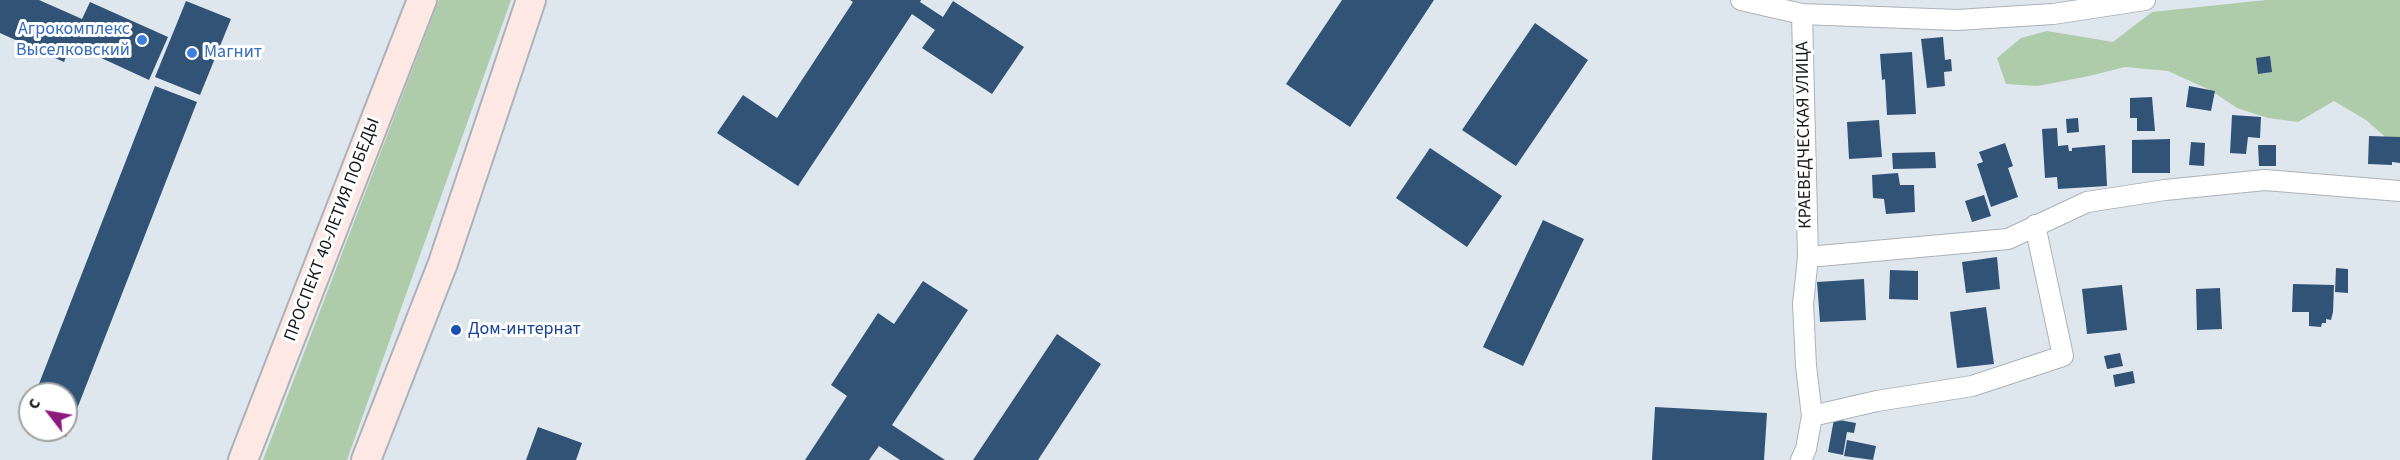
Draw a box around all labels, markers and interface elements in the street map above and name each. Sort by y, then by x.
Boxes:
place label: Агрокомплекс Выселковский [16,19,130,62]
marker: Агрокомплекс Выселковский [135,33,149,47]
street label: КРАЕВЕДЧЕСКАЯ УЛИЦА [1793,41,1817,229]
place label: Магнит [204,42,262,64]
marker: Магнит [185,46,199,60]
street label: ПРОСПЕКТ 40-ЛЕТИЯ ПОБЕДЫ [280,115,386,345]
place label: Дом-интернат [468,319,581,341]
marker: Дом-интернат [449,323,463,337]
north arrow [18,382,78,442]
text: С [22,394,46,413]

